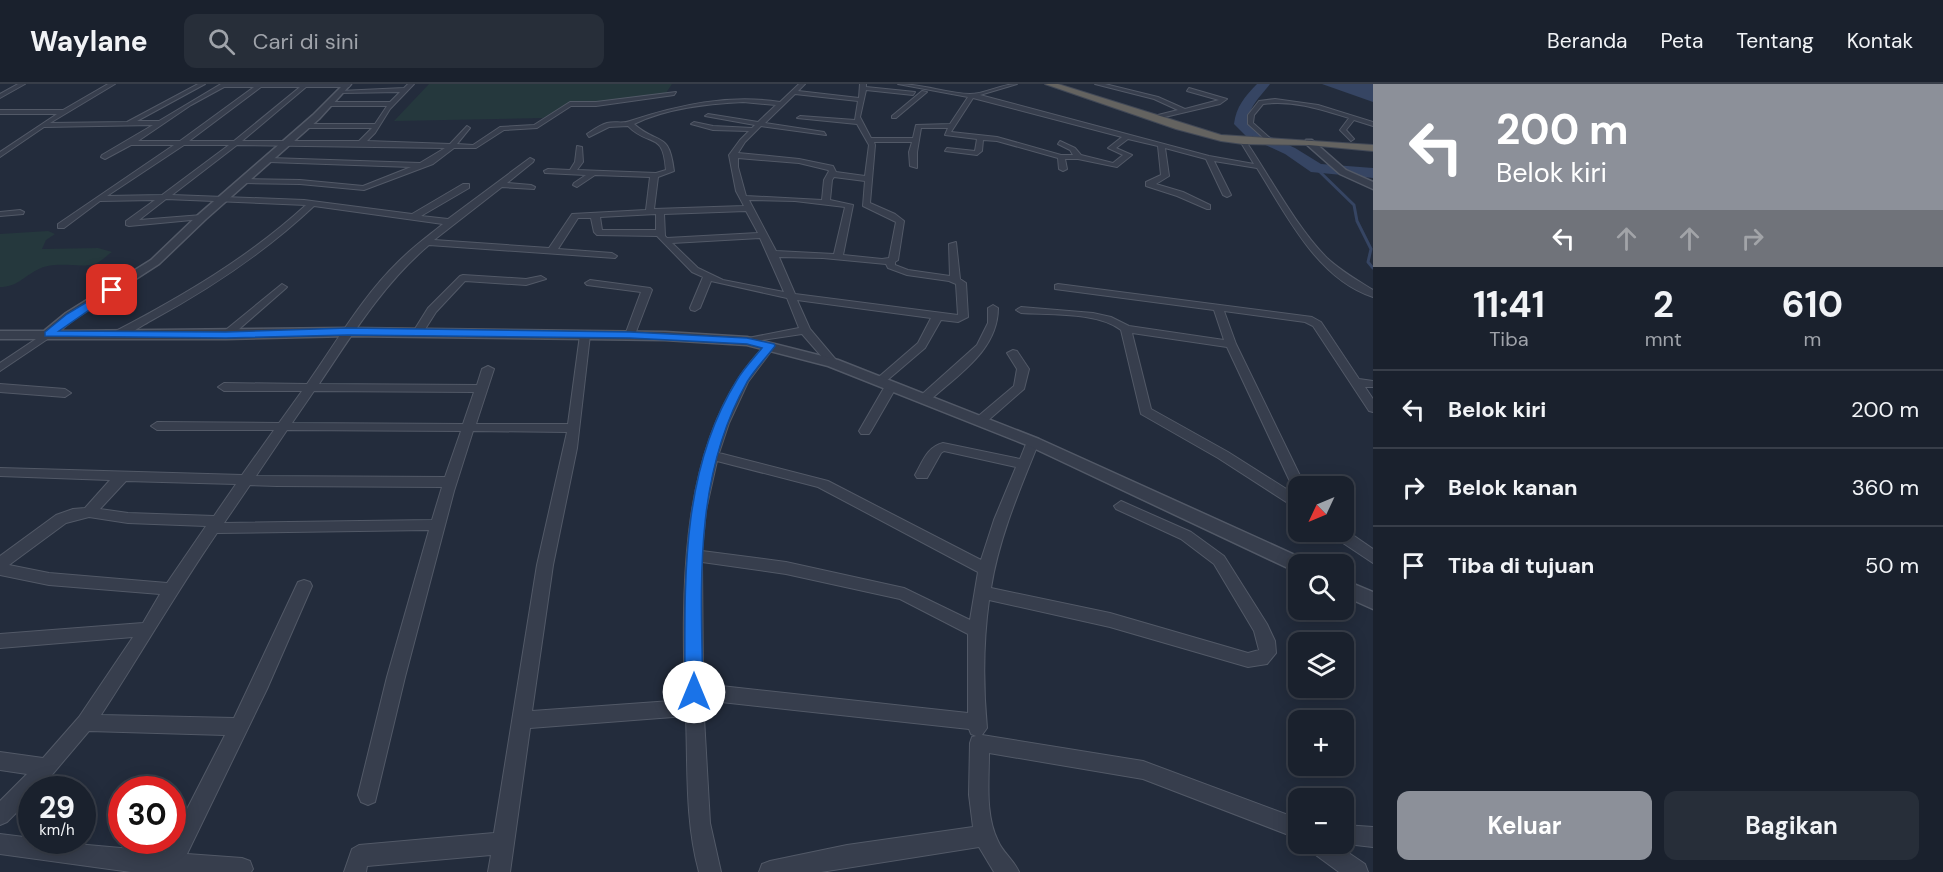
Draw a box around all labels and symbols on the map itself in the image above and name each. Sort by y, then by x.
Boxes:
pin [86,264,137,315]
north arrow [1288,476,1354,542]
position arrow [662,660,726,724]
speed limit sign: 30 [108,776,186,854]

